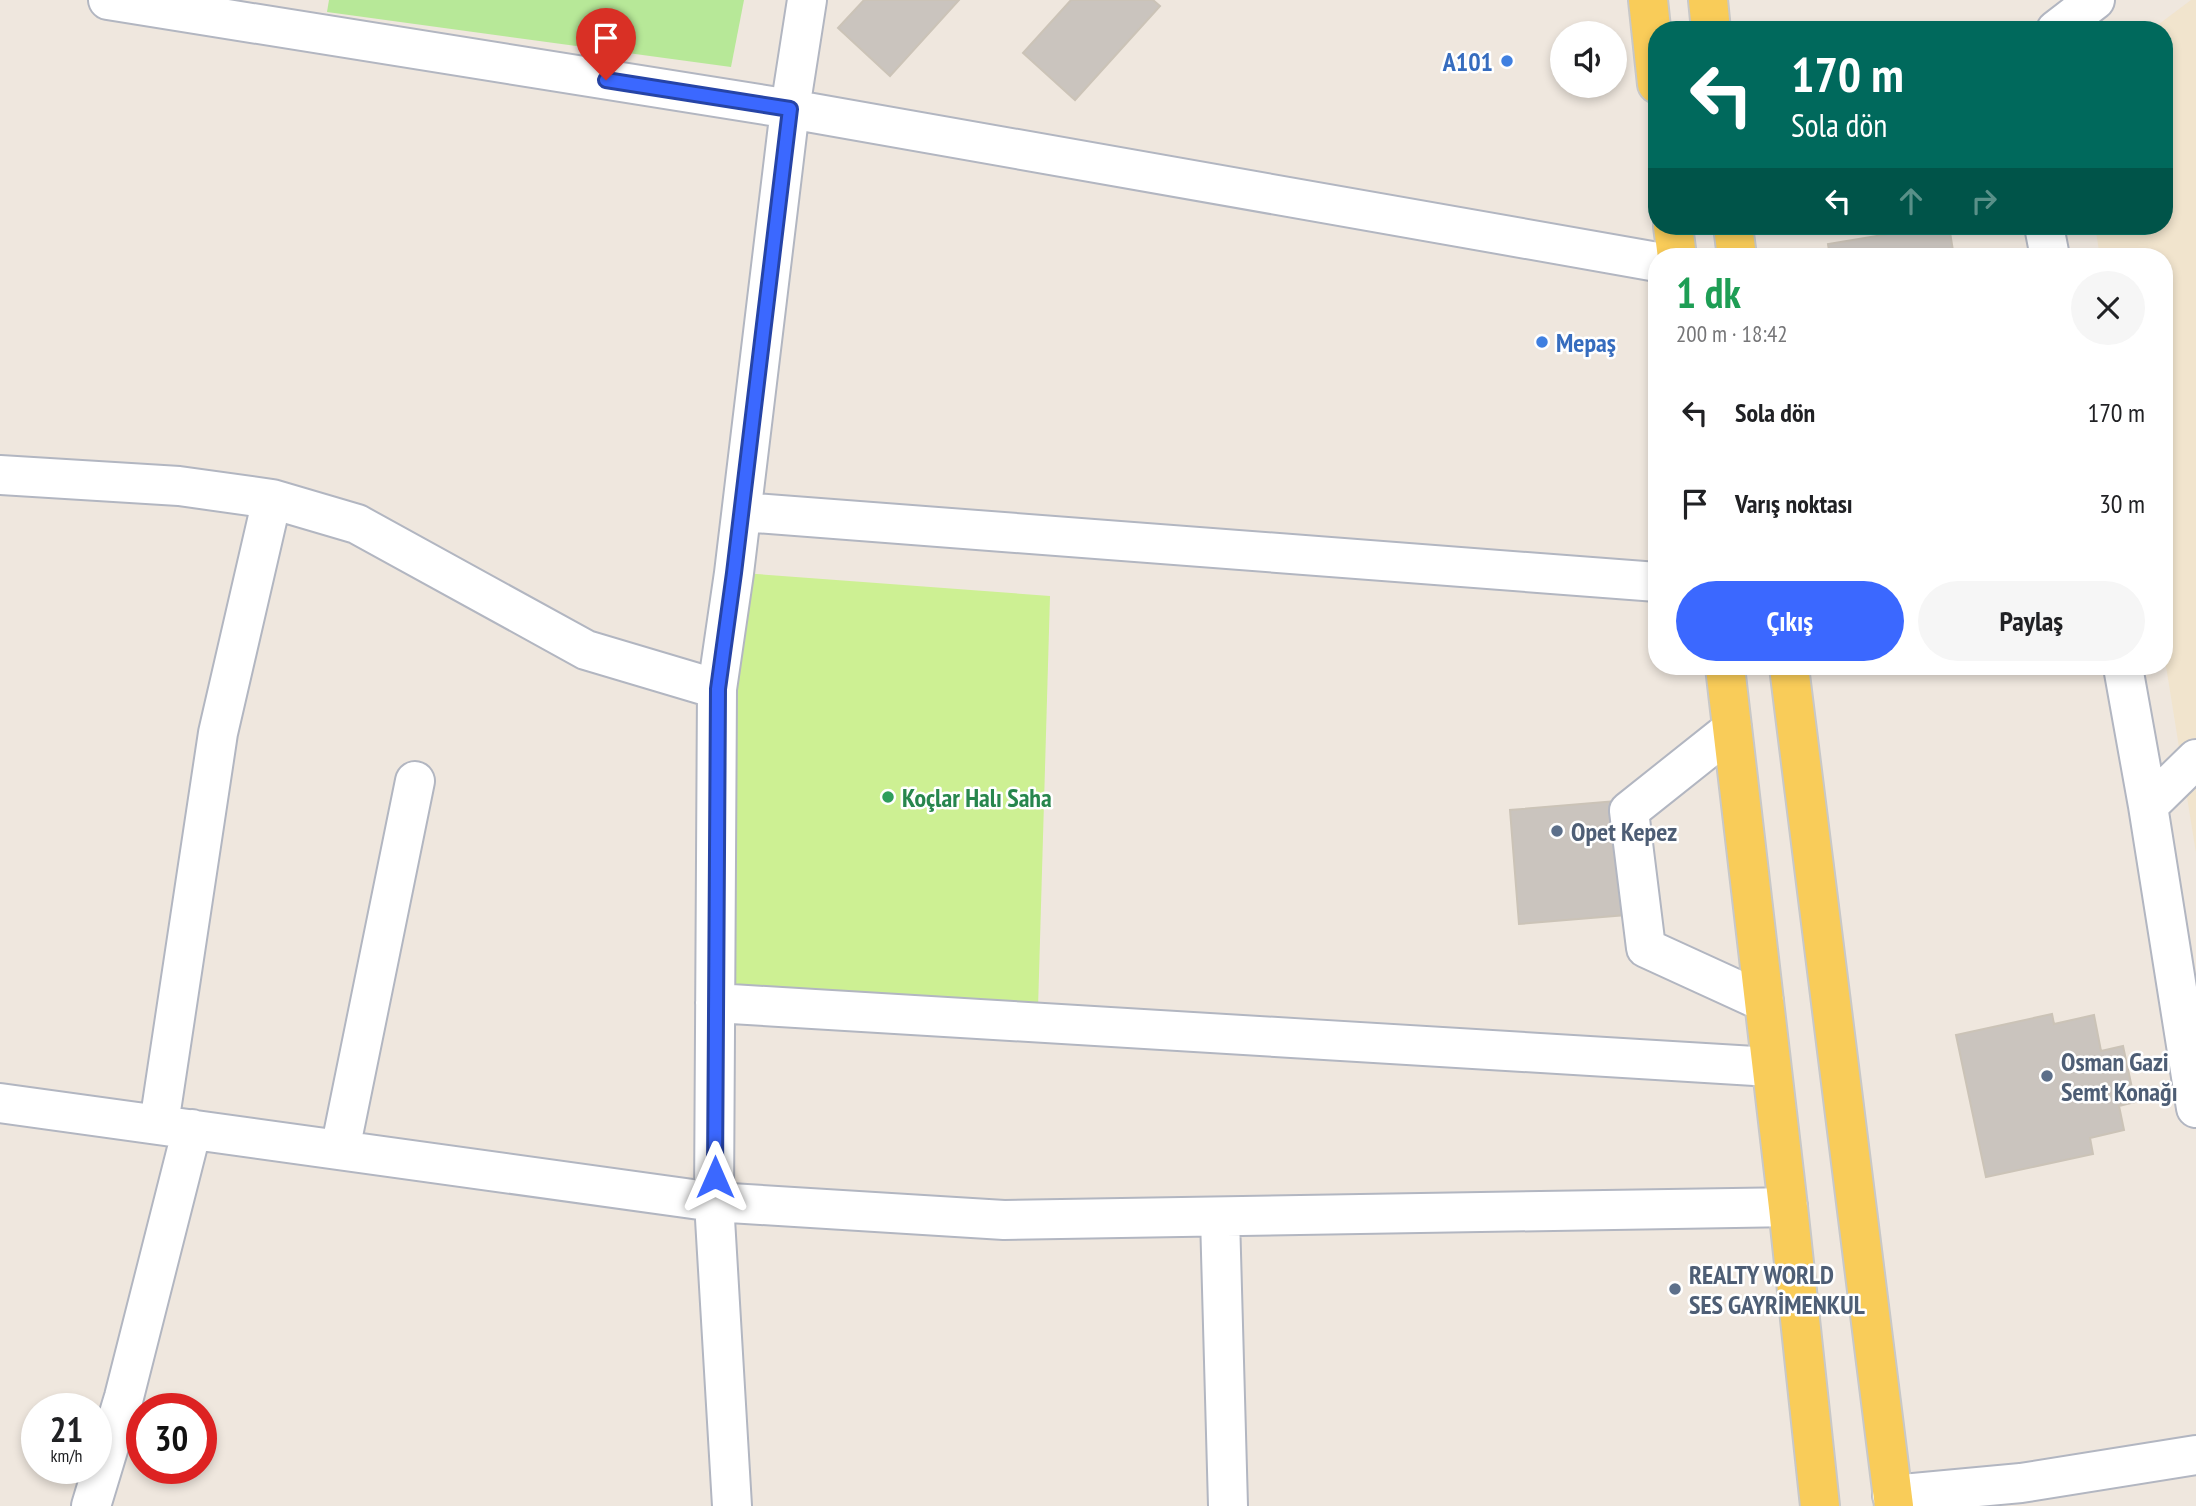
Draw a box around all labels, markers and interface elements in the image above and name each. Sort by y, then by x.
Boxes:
pin [576,8,636,80]
icon: arrive [587,19,625,57]
map controls [1550,21,1627,98]
button: sound [1550,21,1627,98]
text: 170 m [1791,42,1904,106]
place label: A101 [1442,45,1493,78]
icon: left [1676,49,1767,140]
marker: A101 [1499,53,1515,69]
text: Sola dön [1791,104,1887,146]
icon: left [1819,182,1857,220]
icon: ahead [1892,182,1930,220]
icon: right [1965,182,2003,220]
text: 1 dk [1676,265,1741,320]
button: close [2071,271,2145,345]
text: 200 m · 18:42 [1676,319,1788,348]
place label: Mepaş [1556,326,1616,359]
marker: Mepaş [1534,334,1550,350]
icon: left [1676,394,1714,432]
text: Sola dön [1735,396,1815,429]
text: 170 m [2087,396,2145,429]
icon: arrive [1676,485,1714,523]
text: Varış noktası [1735,487,1853,520]
text: 30 m [2099,487,2145,520]
button: Çıkış [1676,581,1904,661]
button: Paylaş [1918,581,2145,661]
place label: Koçlar Halı Saha [902,781,1052,814]
marker: Koçlar Halı Saha [880,789,896,805]
place label: Opet Kepez [1571,815,1677,848]
marker: Opet Kepez [1549,823,1565,839]
place label: Osman Gazi Semt Konağı [2061,1045,2177,1108]
marker: Osman Gazi Semt Konağı [2039,1068,2055,1084]
position arrow [678,1140,752,1214]
place label: REALTY WORLD SES GAYRİMENKUL [1689,1258,1865,1321]
marker: REALTY WORLD SES GAYRİMENKUL [1667,1281,1683,1297]
speed limit sign: 30 [126,1393,217,1484]
text: 21 [50,1406,83,1452]
text: km/h [51,1444,82,1467]

